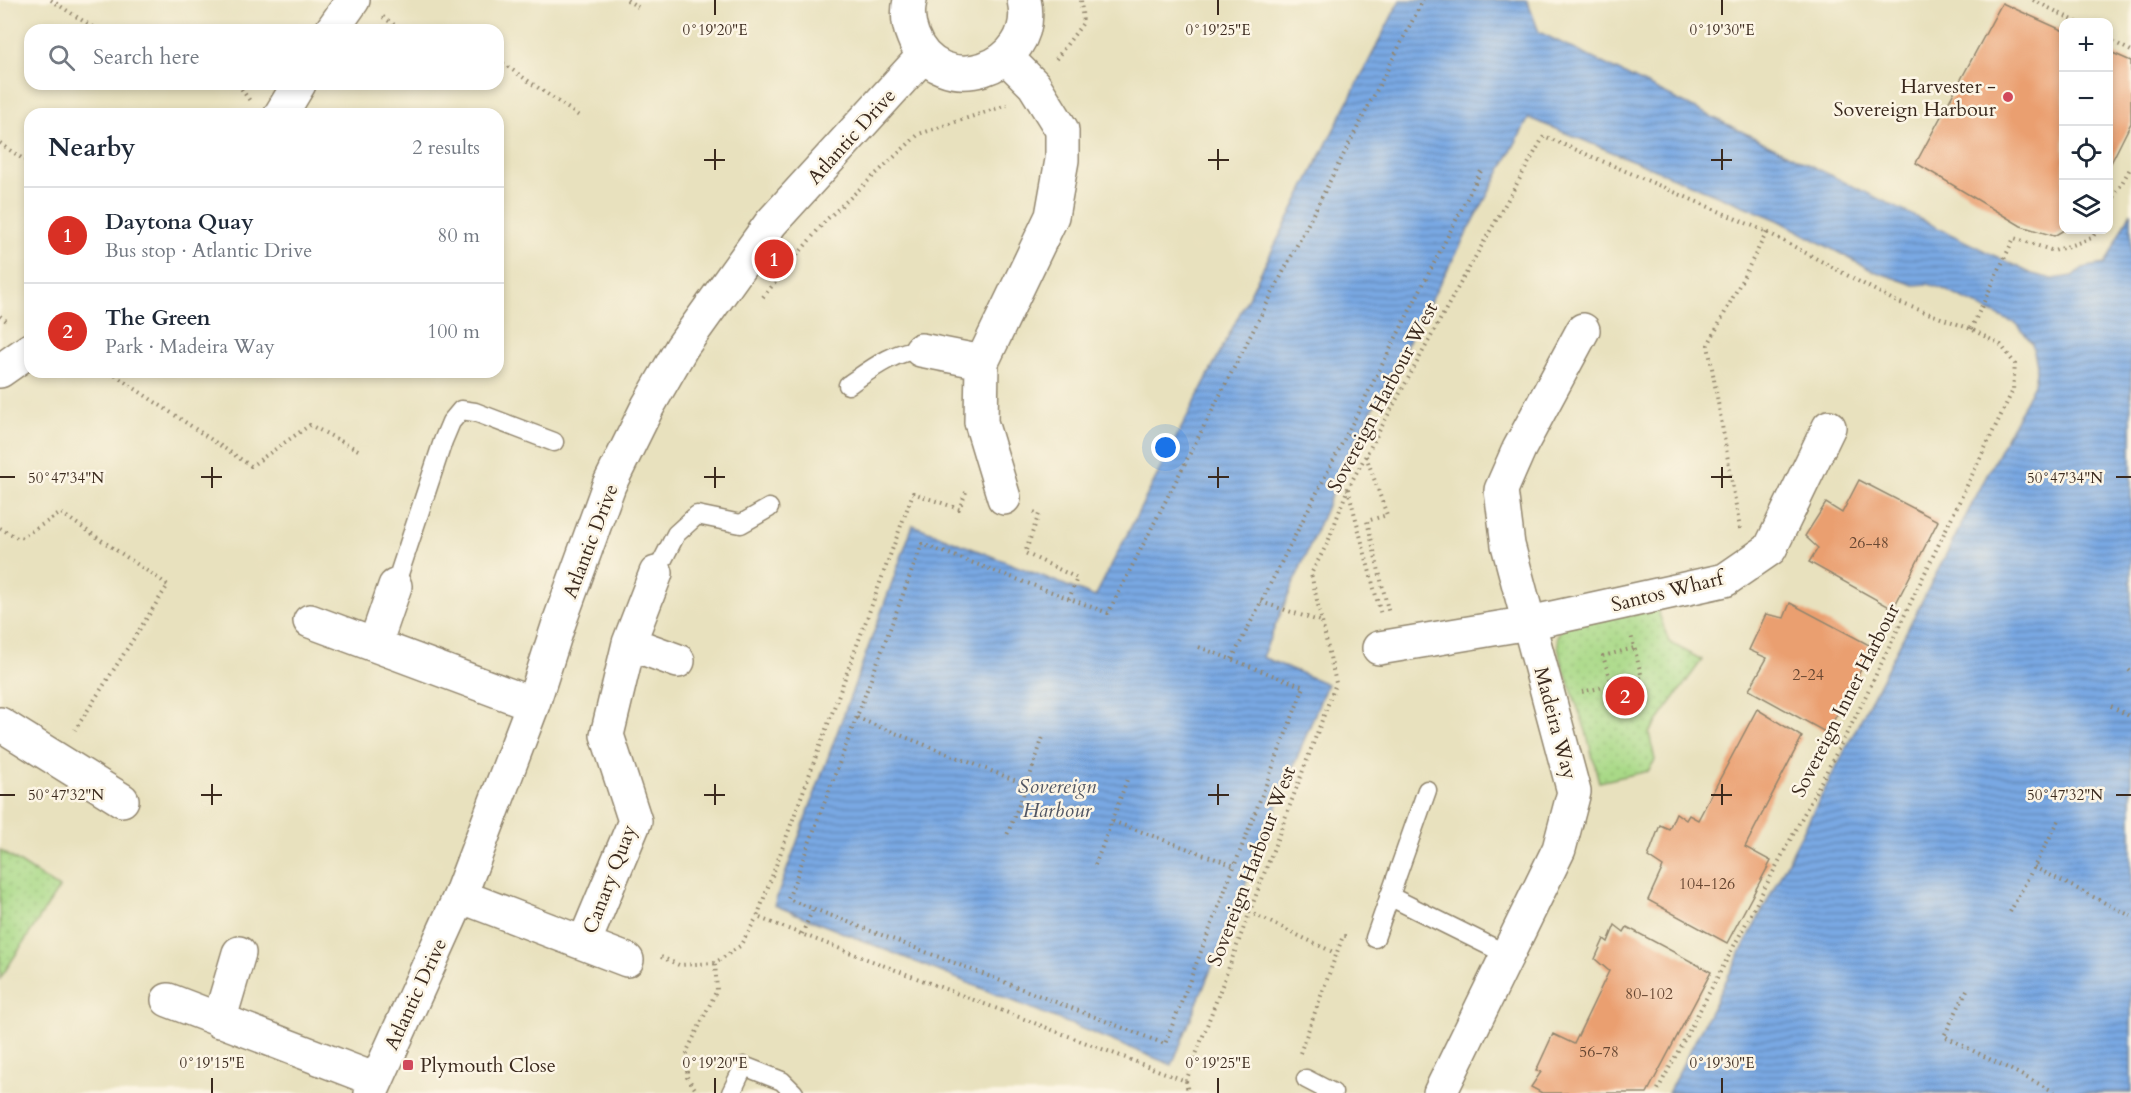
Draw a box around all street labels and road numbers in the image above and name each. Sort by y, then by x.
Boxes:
street label: Atlantic Drive [801,83,902,190]
street label: Sovereign Harbour West [1321,297,1444,497]
street label: Atlantic Drive [556,480,625,602]
street label: Santos Wharf [1608,564,1729,618]
street label: Sovereign Inner Harbour [1785,598,1906,802]
street label: Madeira Way [1528,664,1584,783]
street label: Sovereign Harbour West [1201,762,1302,970]
street label: Canary Quay [576,820,643,938]
street label: Atlantic Drive [378,934,453,1055]

